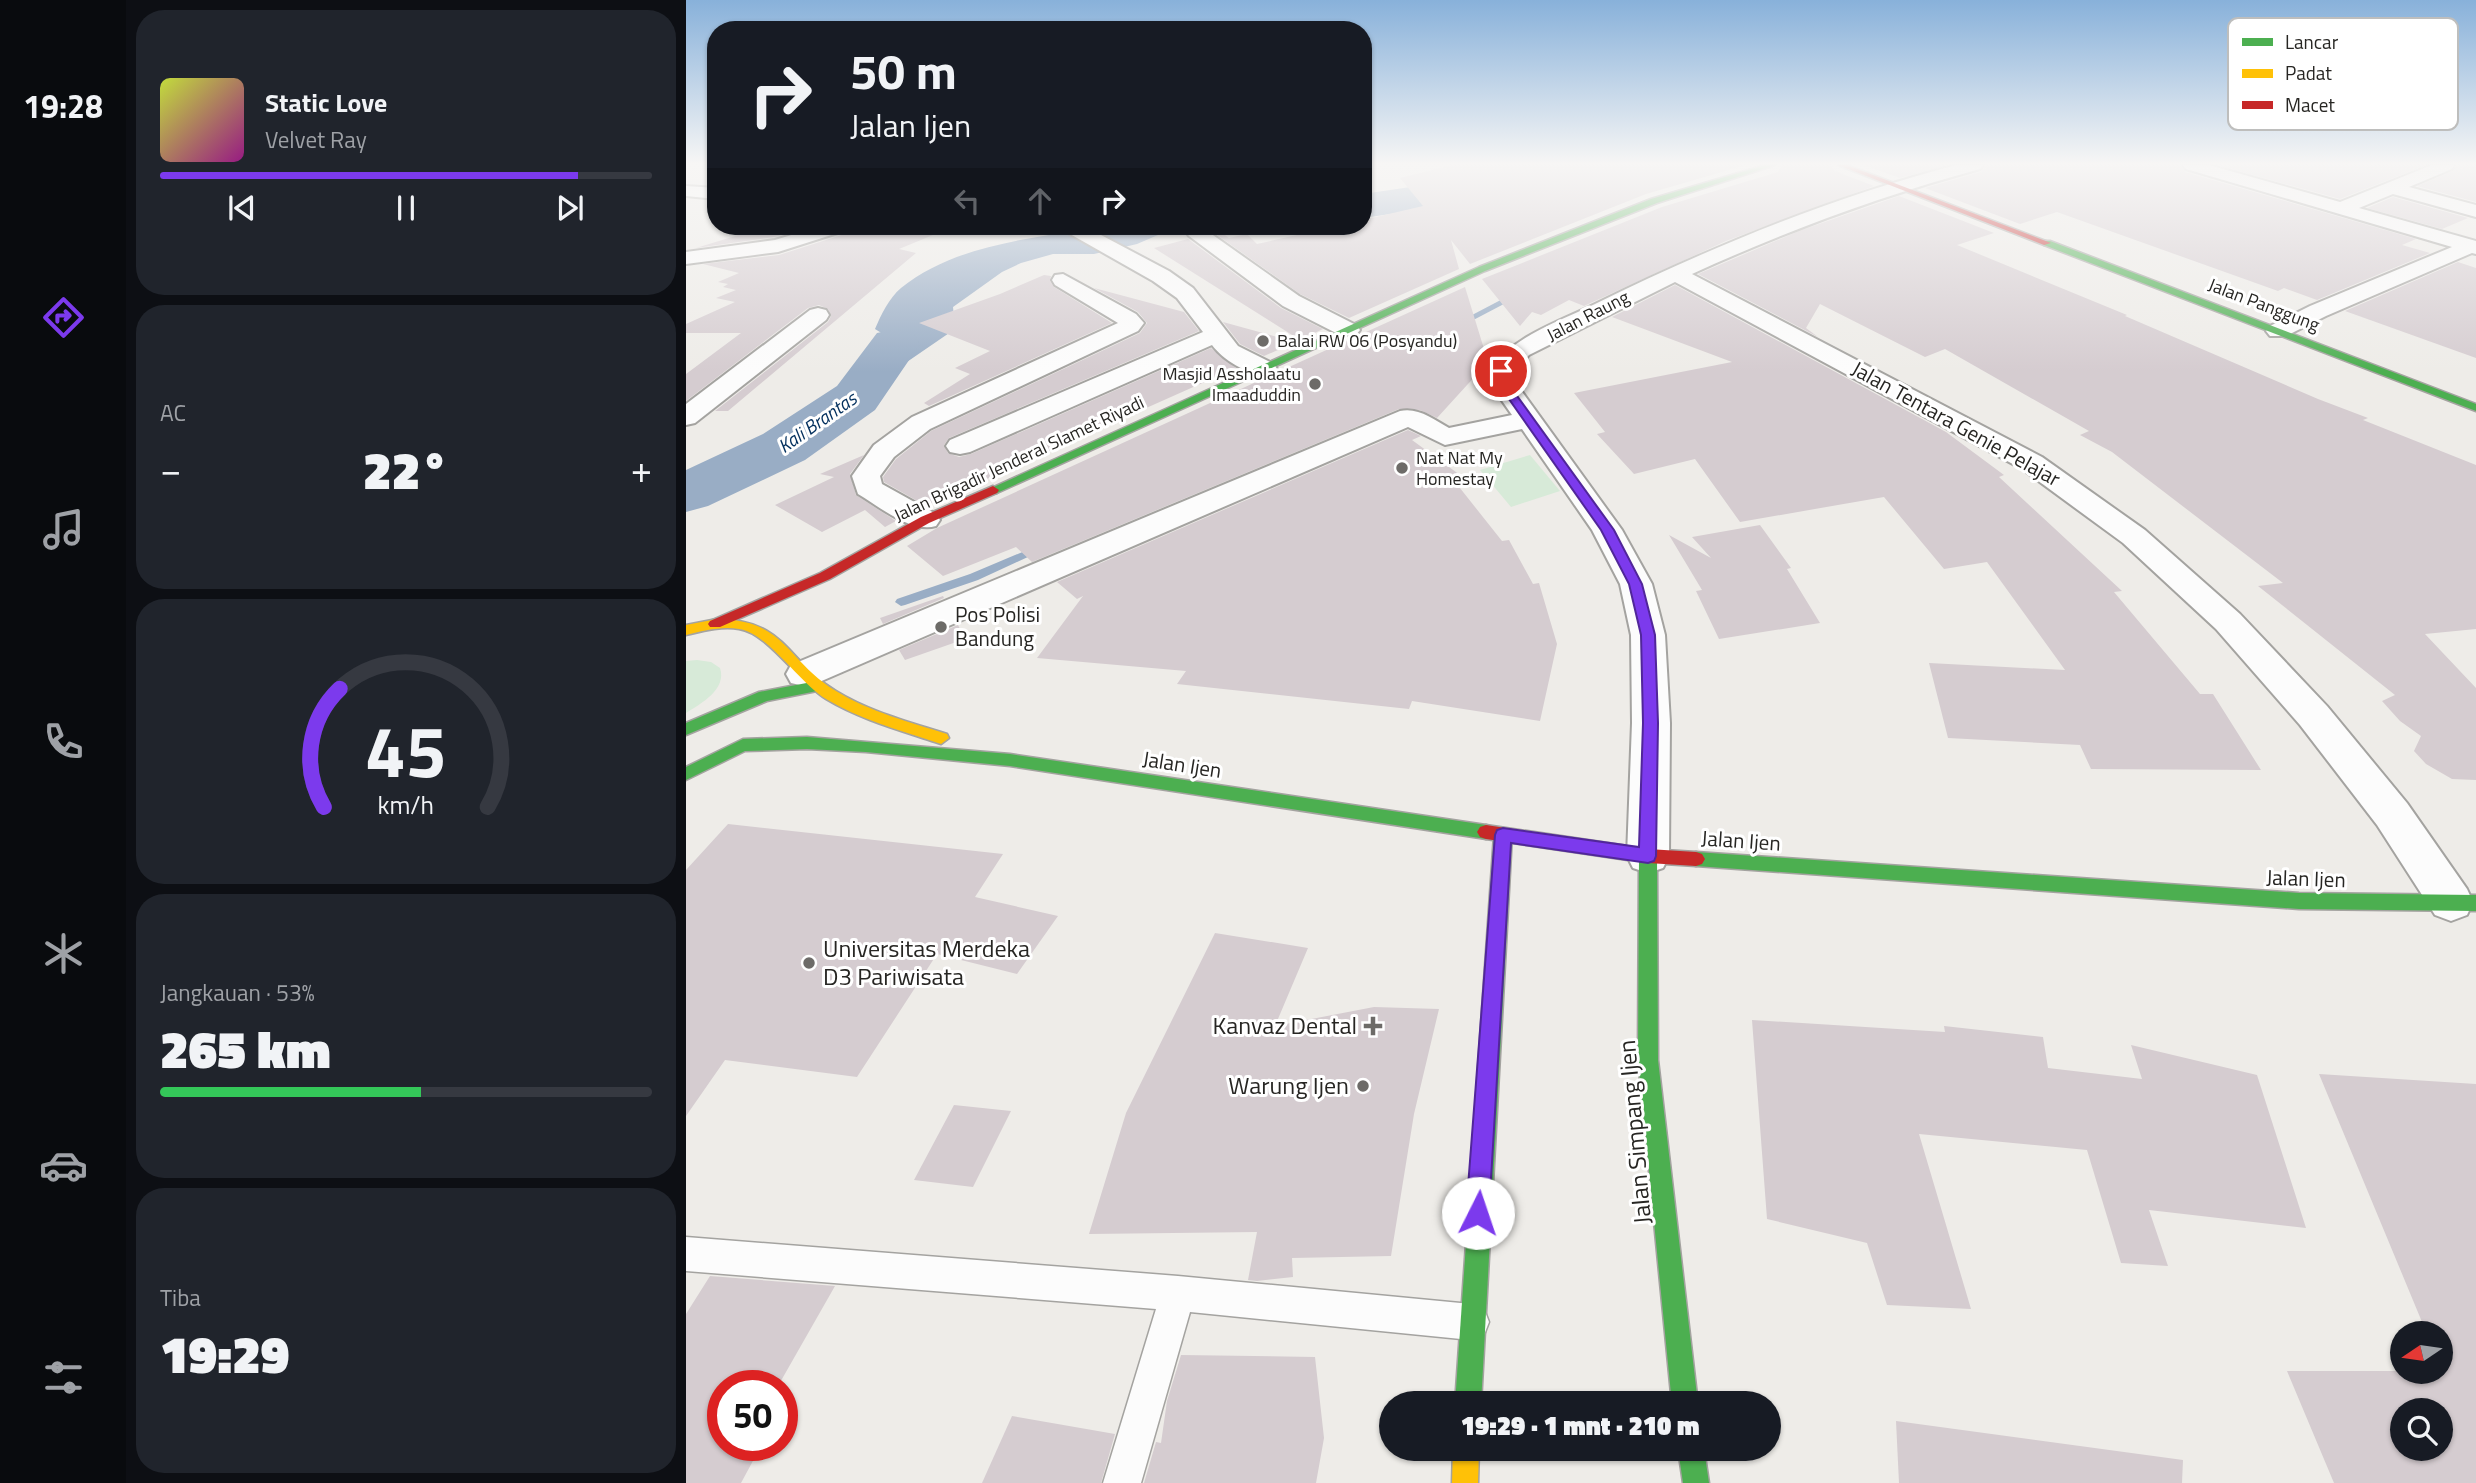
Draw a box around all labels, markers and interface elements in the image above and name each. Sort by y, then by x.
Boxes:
legend [2228,18,2458,130]
text: Lancar [2285,27,2339,56]
text: 50 m [850,33,957,108]
icon: right [735,49,826,140]
text: Padat [2285,58,2332,87]
text: 19:28 [23,82,103,130]
text: Static Love [265,83,387,122]
text: Macet [2285,90,2335,119]
text: Jalan Ijen [850,101,971,149]
text: Velvet Ray [265,122,367,157]
icon: left [948,182,986,220]
icon: ahead [1021,182,1059,220]
icon: right [1094,182,1132,220]
icon: previous [223,189,261,227]
icon: pause [387,189,425,227]
icon: next [551,189,589,227]
street label: Jalan Panggung [2205,271,2324,338]
street label: Jalan Raung [1542,283,1634,348]
icon: directions [39,293,88,342]
place label: Balai RW 06 (Posyandu) [1277,327,1457,354]
marker: Balai RW 06 (Posyandu) [1255,333,1271,349]
pin [1471,341,1531,401]
icon: arrive [1482,352,1520,390]
street label: Jalan Tentara Genie Pelajar [1846,352,2067,494]
place label: Masjid Assholaatu Imaaduddin [1162,360,1301,408]
marker: Masjid Assholaatu Imaaduddin [1307,376,1323,392]
water label: Kali Brantas [771,383,864,459]
street label: Jalan Brigadir Jenderal Slamet Riyadi [889,389,1148,529]
text: AC [160,395,186,430]
text: 22° [363,430,449,509]
text: − [160,440,181,498]
text: + [631,440,652,498]
place label: Nat Nat My Homestay [1416,444,1503,492]
marker: Nat Nat My Homestay [1394,460,1410,476]
icon: music [39,505,88,554]
place label: Pos Polisi Bandung [955,598,1040,654]
marker: Pos Polisi Bandung [933,619,949,635]
text: 45 [365,696,447,806]
icon: phone [39,717,88,766]
street label: Jalan Ijen [1140,742,1224,786]
text: km/h [378,786,434,824]
street label: Jalan Ijen [1700,821,1782,859]
street label: Jalan Ijen [2266,861,2346,895]
icon: climate [39,929,88,978]
place label: Universitas Merdeka D3 Pariwisata [823,930,1030,994]
marker: Universitas Merdeka D3 Pariwisata [801,955,817,971]
text: Jangkauan · 53% [160,975,315,1010]
place label: Kanvaz Dental [1213,1007,1357,1043]
text: 265 km [160,1009,331,1088]
marker: Kanvaz Dental [1363,1016,1383,1036]
street label: Jalan Simpang Ijen [1608,1039,1660,1225]
place label: Warung Ijen [1228,1067,1349,1103]
marker: Warung Ijen [1355,1078,1371,1094]
icon: car [39,1141,88,1190]
position arrow [1441,1176,1515,1250]
text: Tiba [160,1280,201,1315]
text: 19:29 [160,1314,289,1393]
north arrow [2390,1321,2454,1384]
map controls [2390,1321,2453,1461]
icon: filters [39,1353,88,1402]
speed limit sign: 50 [707,1370,798,1461]
button: search [2390,1398,2453,1461]
text: 19:29 · 1 mnt · 210 m [1461,1406,1699,1445]

